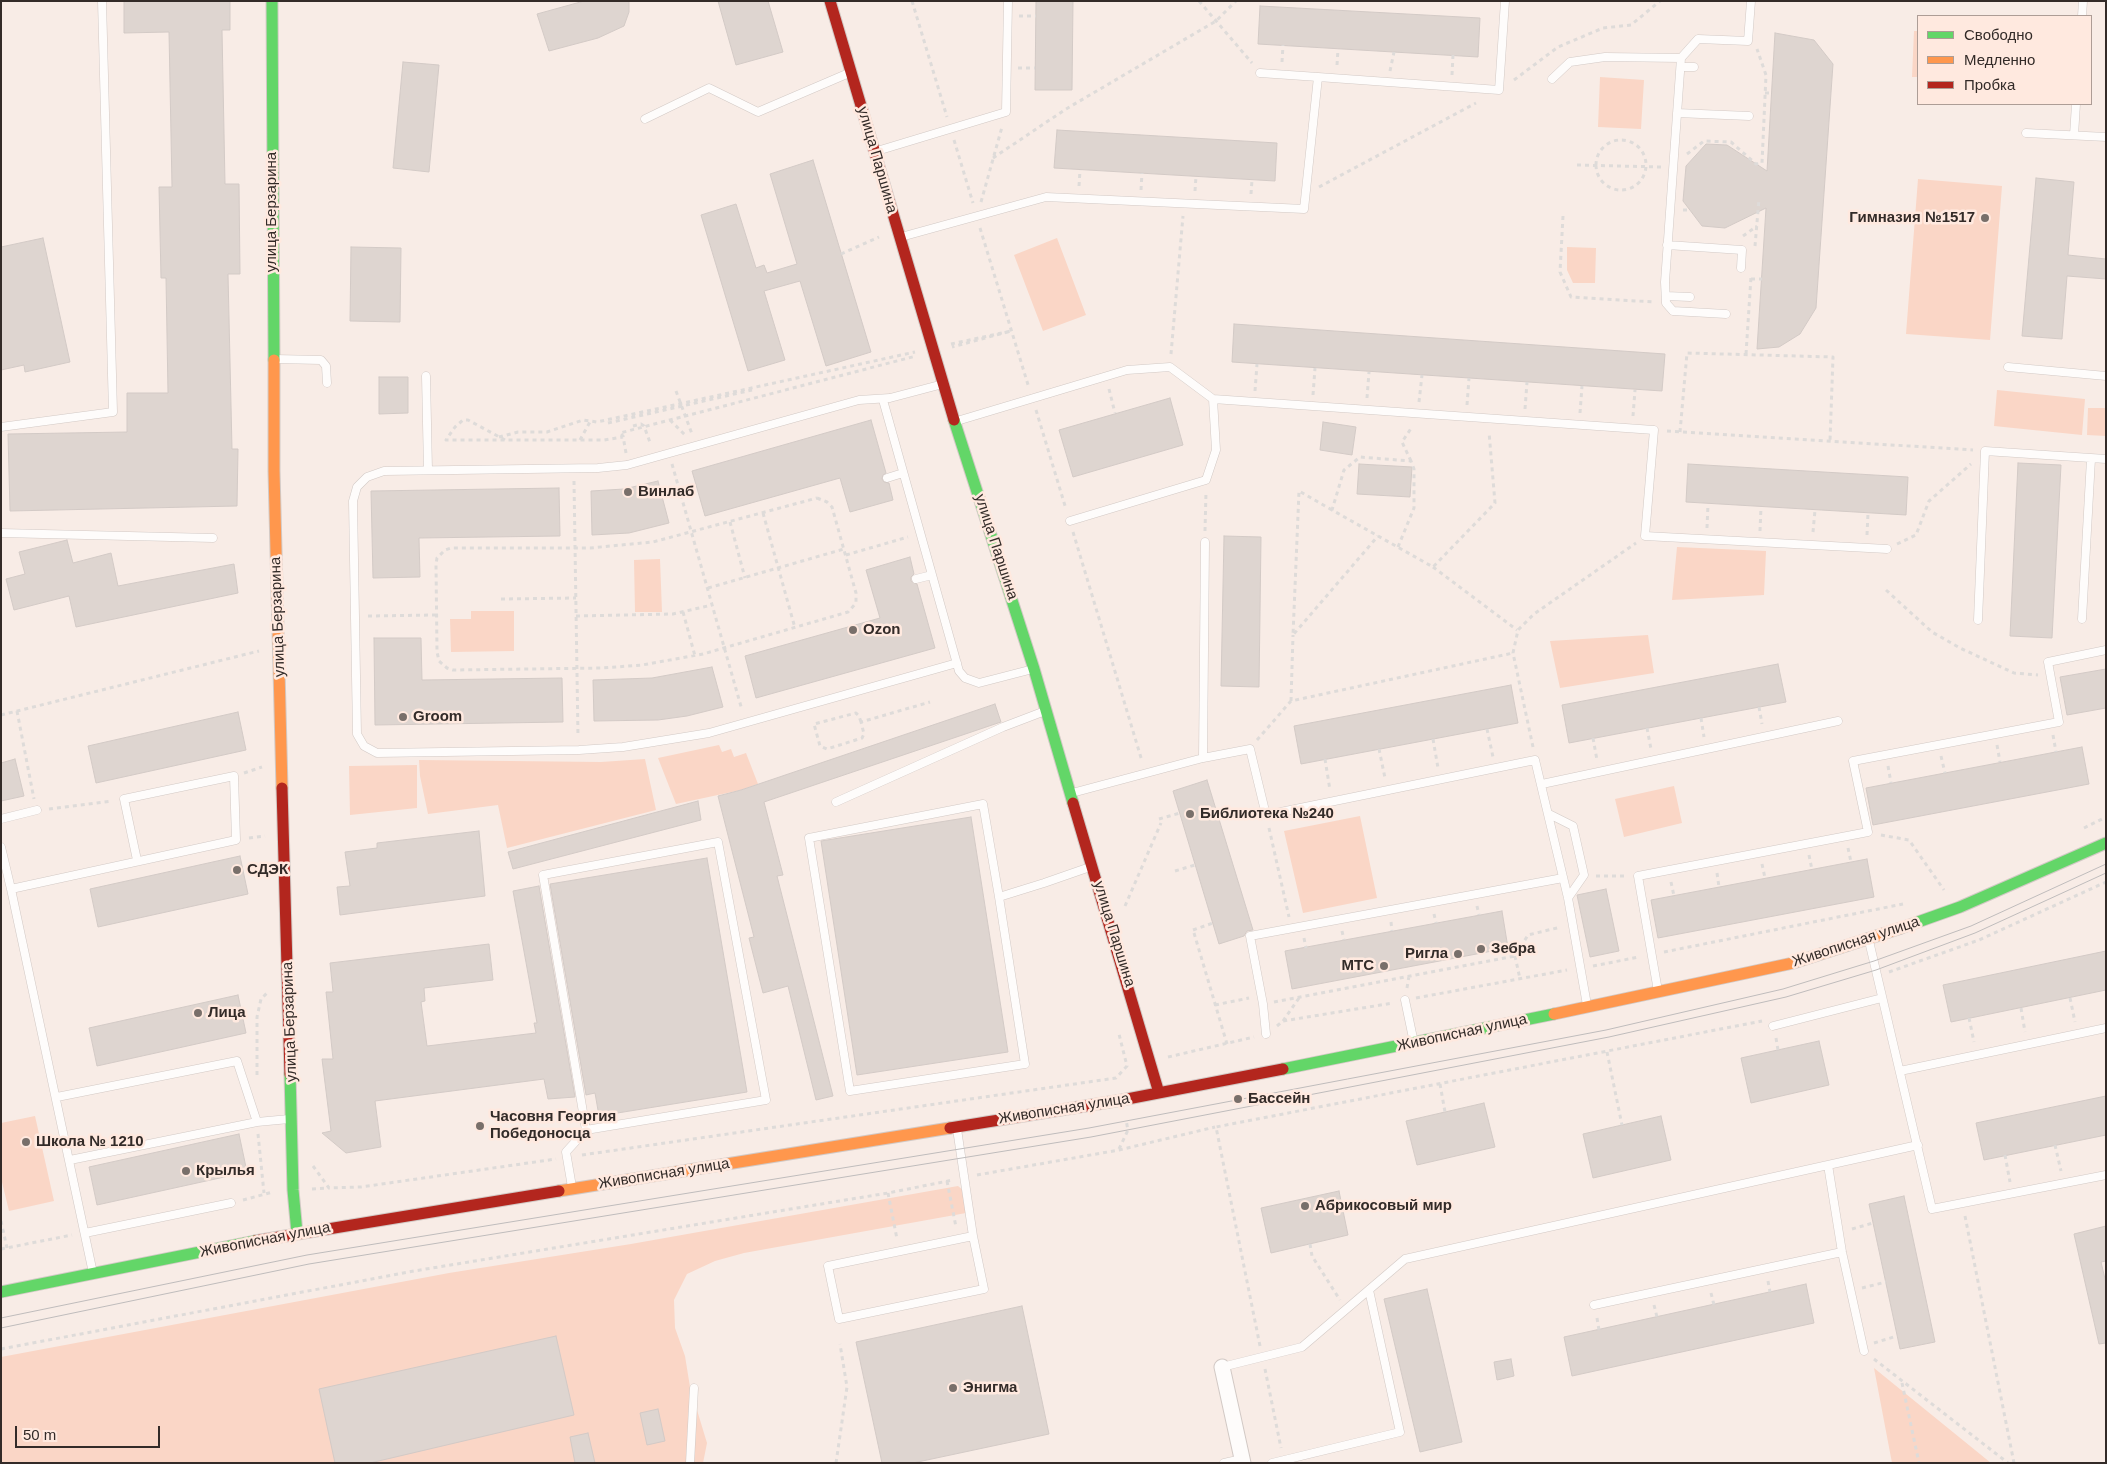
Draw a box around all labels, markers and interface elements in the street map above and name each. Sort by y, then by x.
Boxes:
legend [1917,15,2092,105]
text: Свободно [1964,26,2033,43]
text: Медленно [1964,51,2035,68]
text: Пробка [1964,76,2015,93]
street label: улица Паршина [853,105,901,215]
street label: улица Берзарина [263,152,281,272]
place label: Гимназия №1517 [1849,209,1975,227]
marker: Гимназия №1517 [1979,212,1991,224]
place label: Винлаб [638,483,694,501]
marker: Винлаб [622,486,634,498]
street label: улица Паршина [970,492,1022,602]
street label: улица Берзарина [267,557,289,677]
place label: Ozon [863,621,900,639]
marker: Ozon [847,624,859,636]
place label: Groom [413,708,462,726]
marker: Groom [397,711,409,723]
place label: Библиотека №240 [1200,805,1334,823]
marker: Библиотека №240 [1184,808,1196,820]
place label: СДЭК [247,861,288,879]
marker: СДЭК [231,864,243,876]
street label: улица Паршина [1089,879,1139,989]
street label: Живописная улица [1790,913,1922,971]
place label: Зебра [1491,940,1535,958]
marker: Зебра [1475,943,1487,955]
place label: Ригла [1405,945,1448,963]
marker: Ригла [1452,948,1464,960]
place label: МТС [1342,957,1374,975]
marker: МТС [1378,960,1390,972]
street label: улица Берзарина [279,962,301,1082]
place label: Лица [208,1004,245,1022]
marker: Лица [192,1007,204,1019]
street label: Живописная улица [1395,1010,1529,1056]
street label: Живописная улица [997,1090,1131,1128]
place label: Бассейн [1248,1090,1310,1108]
marker: Бассейн [1232,1093,1244,1105]
place label: Часовня Георгия Победоносца [490,1108,616,1143]
marker: Часовня Георгия Победоносца [474,1120,486,1132]
place label: Школа № 1210 [36,1133,143,1151]
marker: Школа № 1210 [20,1136,32,1148]
street label: Живописная улица [597,1155,731,1193]
place label: Крылья [196,1162,255,1180]
marker: Крылья [180,1165,192,1177]
place label: Абрикосовый мир [1315,1197,1452,1215]
marker: Абрикосовый мир [1299,1200,1311,1212]
street label: Живописная улица [198,1219,332,1261]
place label: Энигма [963,1379,1017,1397]
marker: Энигма [947,1382,959,1394]
scale bar [18,1416,162,1448]
text: 50 m [23,1426,56,1443]

